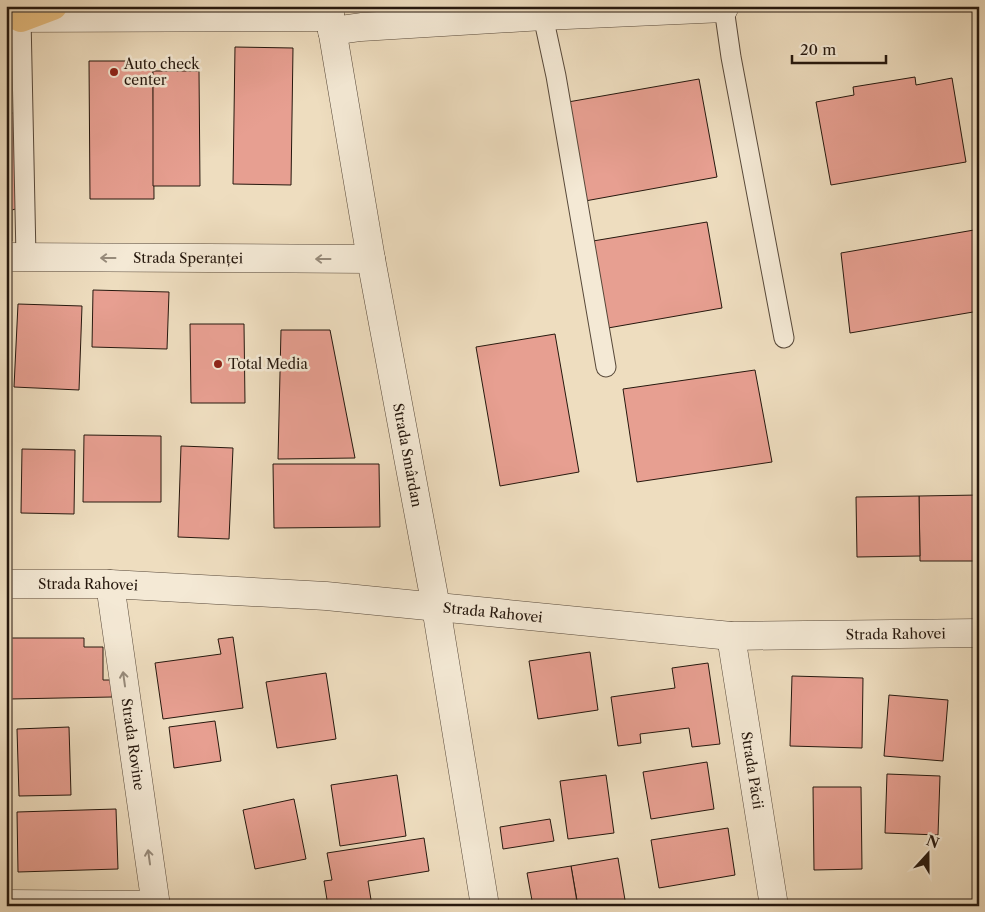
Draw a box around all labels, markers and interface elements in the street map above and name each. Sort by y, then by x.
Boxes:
scale bar [792,32,886,64]
text: 20 m [800,40,836,59]
place label: Auto check center [123,55,200,89]
marker: Auto check center [108,66,120,78]
street label: Strada Speranței [133,249,243,267]
one-way arrow [100,253,116,263]
one-way arrow [315,254,331,264]
place label: Total Media [228,355,308,373]
marker: Total Media [212,358,224,370]
street label: Strada Smârdan [389,402,426,509]
street label: Strada Rahovei [38,575,138,595]
street label: Strada Rahovei [442,599,543,626]
street label: Strada Rahovei [846,624,946,644]
one-way arrow [119,672,129,688]
street label: Strada Rovine [117,697,148,792]
street label: Strada Păcii [737,730,767,810]
north arrow [902,830,952,880]
text: N [924,831,942,852]
one-way arrow [144,850,154,866]

